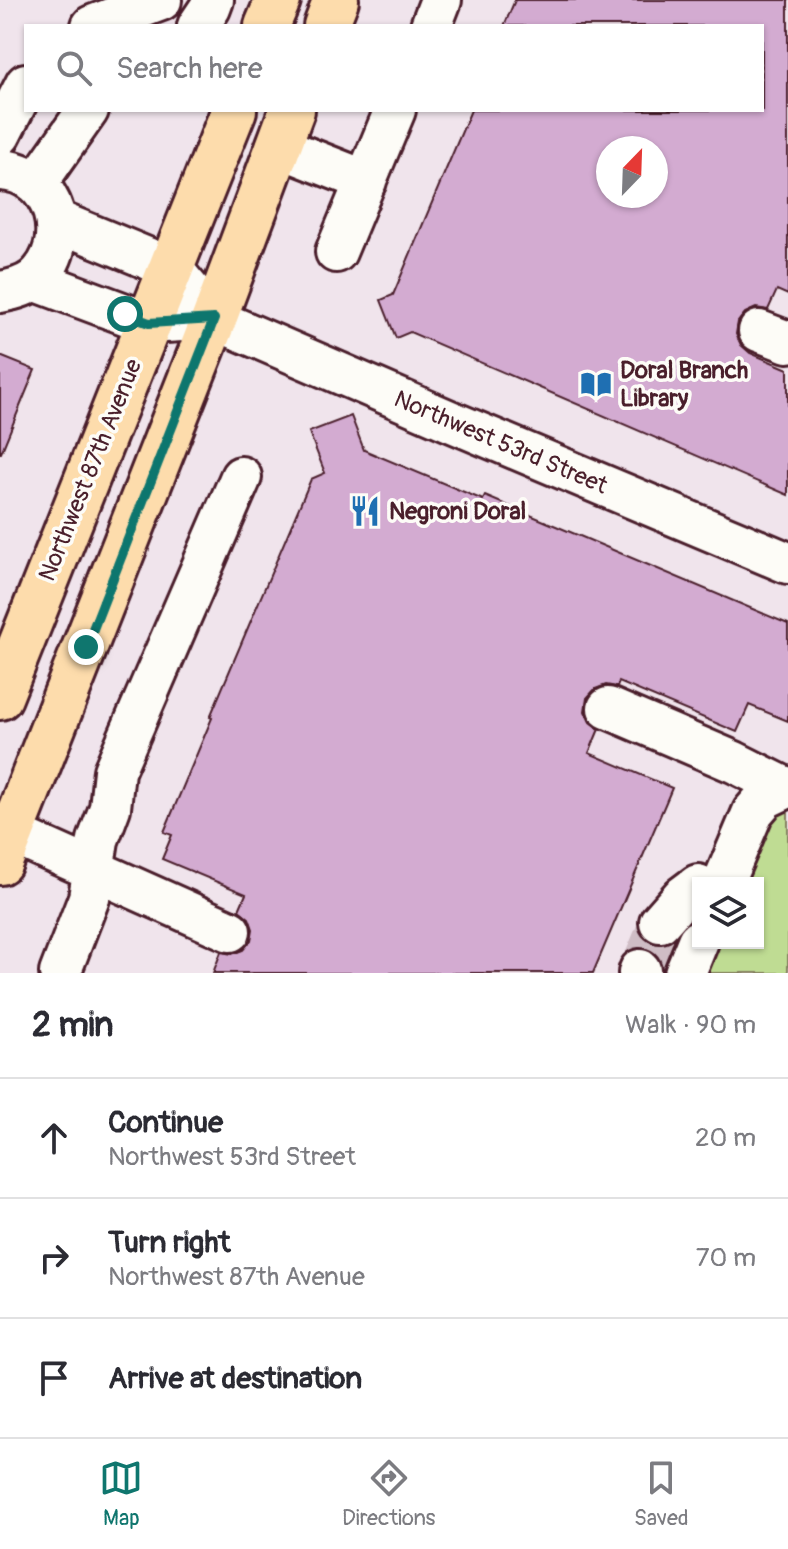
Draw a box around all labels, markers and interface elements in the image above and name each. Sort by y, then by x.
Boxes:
search box [24,24,764,112]
icon: search [52,46,96,90]
text: Search here [116,50,263,87]
north arrow [596,136,668,208]
route start [107,296,143,332]
street label: Northwest 87th Avenue [33,355,148,585]
place label: Doral Branch Library [620,356,748,413]
library icon: Doral Branch Library [579,367,613,401]
street label: Northwest 53rd Street [390,384,612,501]
restaurant icon: Negroni Doral [348,494,382,528]
place label: Negroni Doral [389,497,526,526]
route end [68,629,104,665]
map controls [692,877,764,949]
button: layers [692,877,764,949]
text: 2 min [32,1004,114,1047]
text: Walk · 90 m [625,1009,756,1041]
text: Continue [108,1104,223,1141]
icon: ahead [32,1116,76,1160]
text: 20 m [695,1122,756,1154]
text: Northwest 53rd Street [108,1141,356,1173]
text: Turn right [108,1224,231,1261]
icon: right [32,1236,76,1280]
text: 70 m [696,1242,756,1274]
text: Northwest 87th Avenue [108,1261,365,1293]
icon: arrive [32,1356,76,1400]
text: Arrive at destination [108,1360,362,1397]
tab: Map [99,1456,143,1532]
tab: Directions [342,1456,435,1532]
tab: Saved [634,1456,689,1532]

